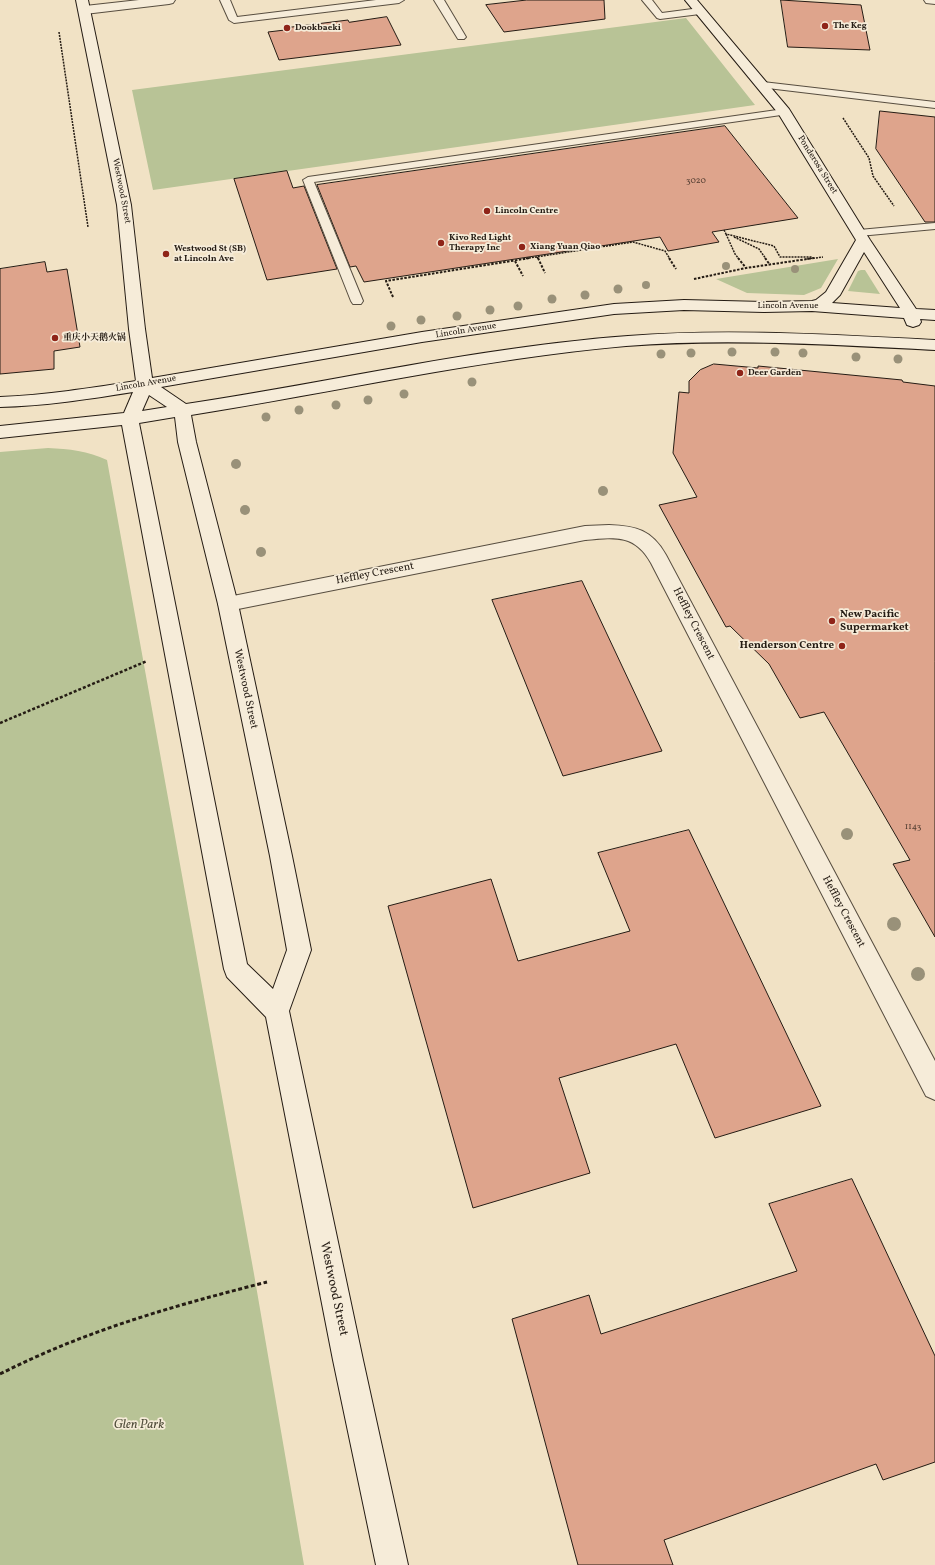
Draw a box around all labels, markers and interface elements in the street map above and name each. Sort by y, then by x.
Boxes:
marker: The Keg [820,21,830,31]
place label: The Keg [833,21,867,31]
marker: Dookbaeki [282,23,292,33]
place label: Dookbaeki [295,23,341,33]
street label: Ponderosa Street [795,134,839,196]
street label: Westwood Street [109,157,133,225]
house number: 3020 [686,176,706,186]
marker: Lincoln Centre [482,206,492,216]
place label: Lincoln Centre [495,206,558,216]
place label: Kivo Red Light Therapy Inc [449,233,511,254]
marker: Kivo Red Light Therapy Inc [436,238,446,248]
marker: Xiang Yuan Qiao [517,242,527,252]
place label: Xiang Yuan Qiao [530,242,600,252]
place label: Westwood St (SB) at Lincoln Ave [174,244,246,265]
marker: Westwood St (SB) at Lincoln Ave [161,249,171,259]
street label: Lincoln Avenue [757,301,819,311]
street label: Lincoln Avenue [435,321,497,341]
marker: 重庆小天鹅火锅 [50,333,60,343]
place label: 重庆小天鹅火锅 [63,333,126,343]
marker: Deer Garden [735,368,745,378]
place label: Deer Garden [748,368,802,378]
street label: Lincoln Avenue [115,373,177,395]
street label: Heffley Crescent [335,560,415,588]
street label: Heffley Crescent [669,586,717,662]
place label: New Pacific Supermarket [840,608,909,634]
marker: New Pacific Supermarket [827,616,837,626]
place label: Henderson Centre [740,639,834,653]
marker: Henderson Centre [837,641,847,651]
street label: Westwood Street [230,648,260,730]
house number: 1143 [905,822,921,832]
street label: Heffley Crescent [819,874,867,950]
street label: Westwood Street [315,1240,351,1338]
park label: Glen Park [114,1418,164,1434]

